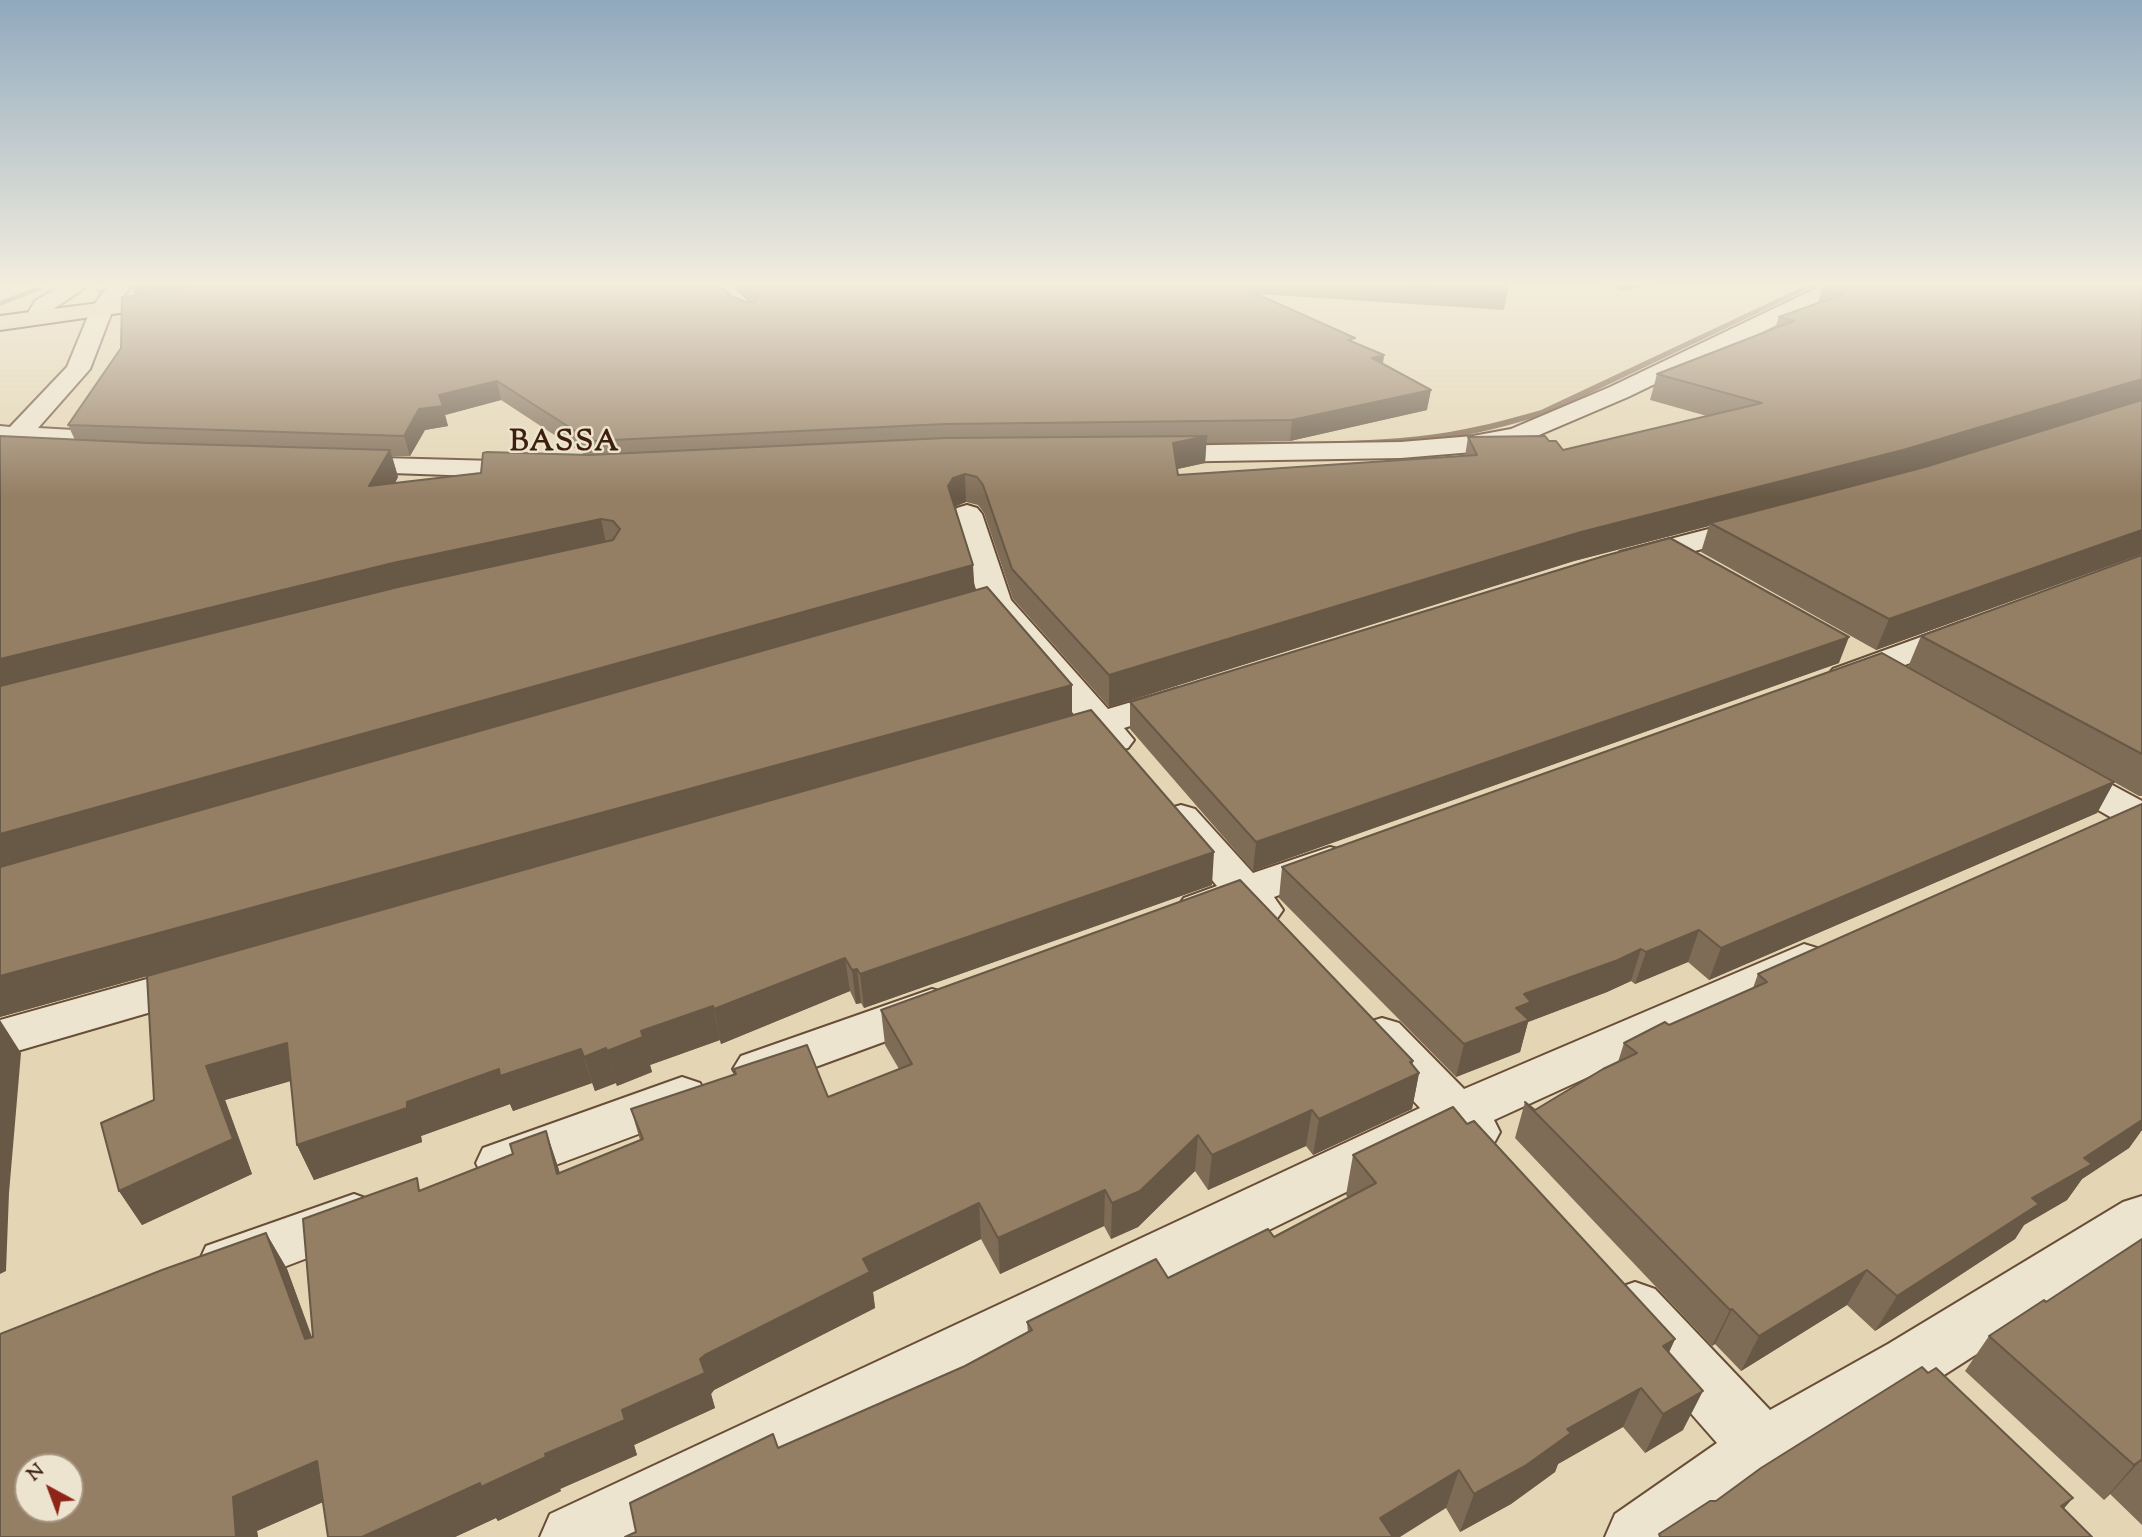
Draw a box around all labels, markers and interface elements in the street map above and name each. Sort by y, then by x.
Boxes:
district label: BASSA [510,427,620,463]
north arrow [14,1453,84,1523]
text: N [22,1458,51,1488]

